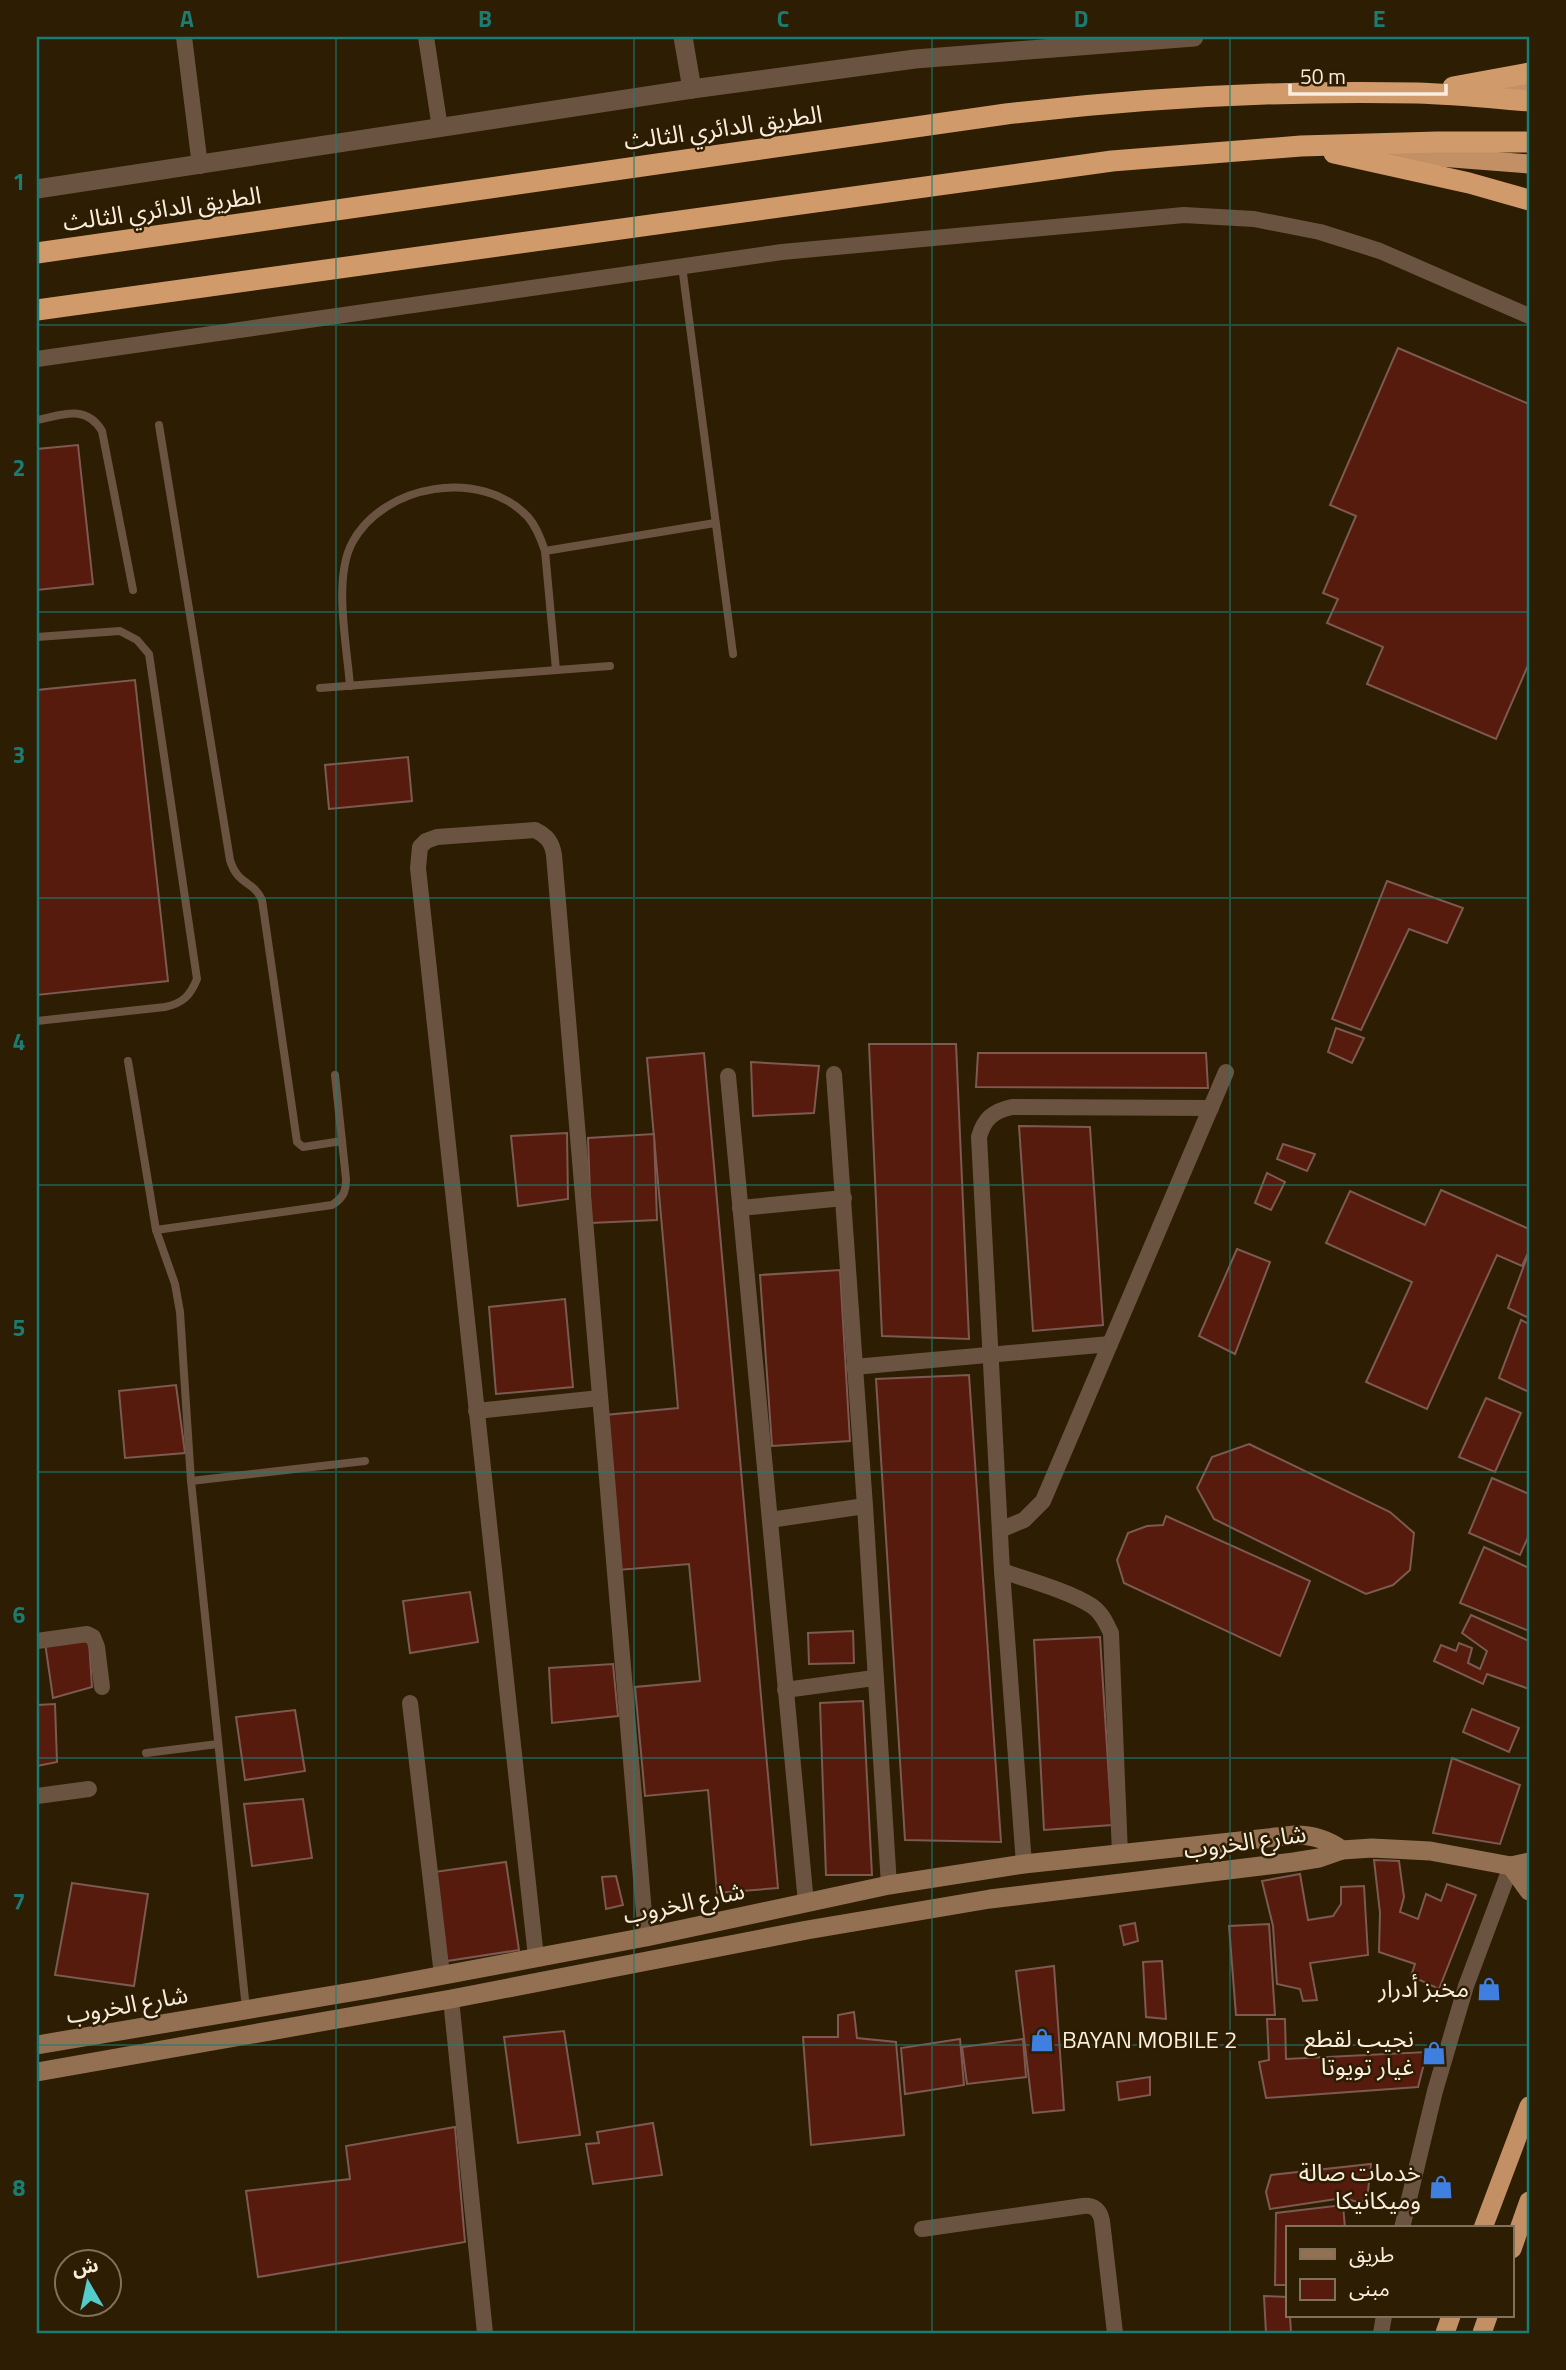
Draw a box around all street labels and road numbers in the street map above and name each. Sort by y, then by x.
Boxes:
street label: الطريق الدائري الثالث [621,95,825,160]
street label: الطريق الدائري الثالث [60,176,264,241]
street label: شارع الخروب [1181,1815,1308,1867]
street label: شارع الخروب [620,1872,748,1932]
street label: شارع الخروب [63,1976,191,2032]

